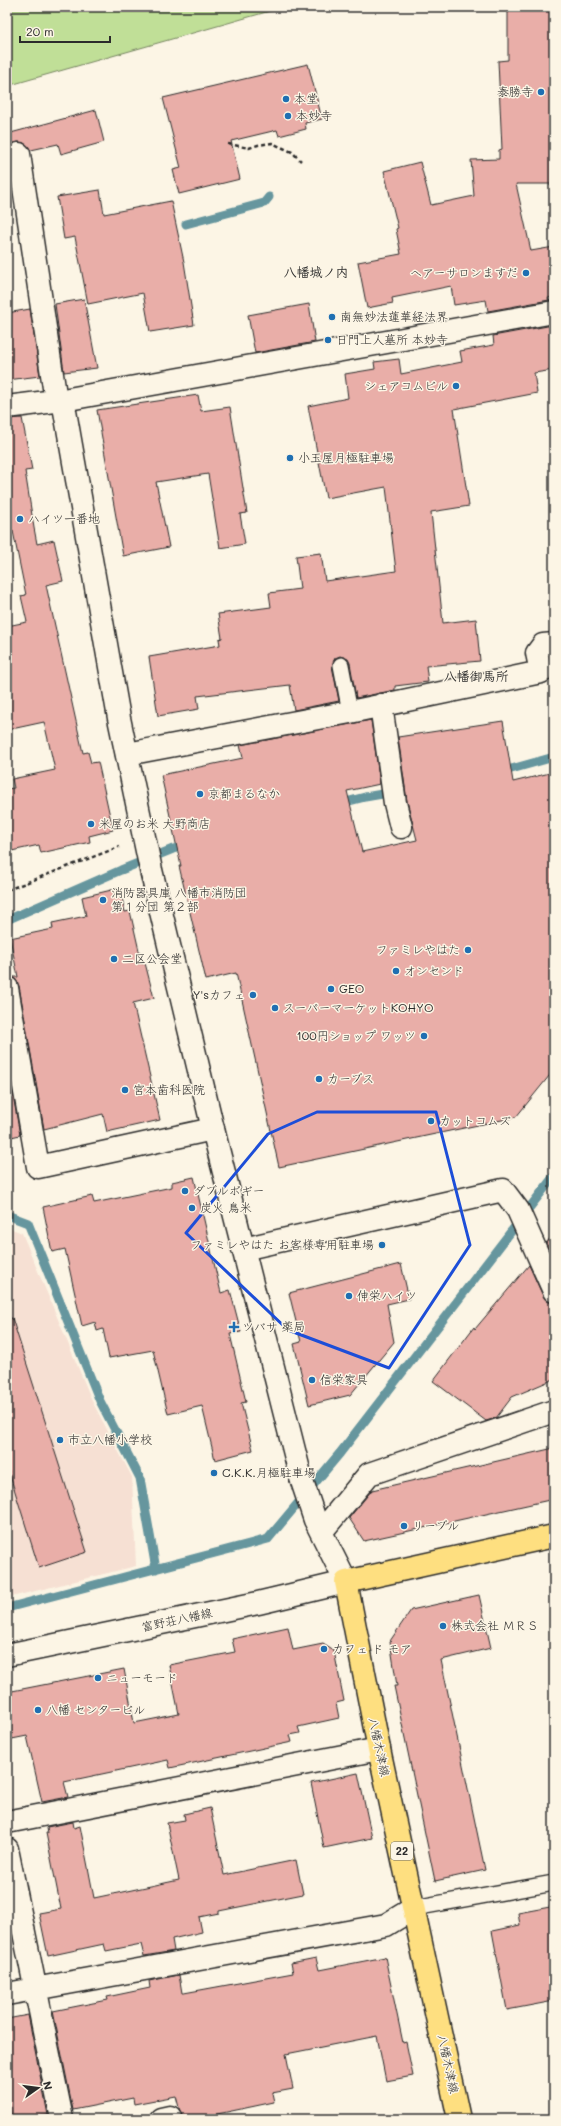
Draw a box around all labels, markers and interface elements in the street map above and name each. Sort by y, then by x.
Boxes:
scale bar [20,18,110,44]
text: 20 m [26,23,54,39]
place label: 泰勝寺 [497,83,533,99]
marker: 泰勝寺 [536,87,546,97]
place label: 本堂 [294,90,318,106]
marker: 本堂 [281,94,291,104]
place label: 本妙寺 [296,107,332,123]
marker: 本妙寺 [283,111,293,121]
district label: 八幡城ノ内 [283,263,349,280]
place label: ヘアーサロンますだ [410,264,518,280]
marker: ヘアーサロンますだ [521,268,531,278]
place label: 南無妙法蓮華経法界 [340,308,448,324]
marker: 南無妙法蓮華経法界 [327,312,337,322]
place label: 日門上人墓所 本妙寺 [336,331,448,347]
marker: 日門上人墓所 本妙寺 [323,335,333,345]
place label: シェアコムビル [364,377,448,393]
marker: シェアコムビル [451,381,461,391]
place label: 小玉屋月極駐車場 [298,449,394,465]
marker: 小玉屋月極駐車場 [285,453,295,463]
place label: ハイツ一番地 [28,510,100,526]
marker: ハイツ一番地 [15,514,25,524]
district label: 八幡御馬所 [443,667,509,684]
place label: 京都まるなか [208,785,280,801]
marker: 京都まるなか [195,789,205,799]
place label: 米屋のお米 大野商店 [99,815,211,831]
marker: 米屋のお米 大野商店 [86,819,96,829]
place label: 消防器具庫 八幡市消防団 第１分団 第２部 [111,884,247,914]
marker: 消防器具庫 八幡市消防団 第１分団 第２部 [98,895,108,905]
place label: ファミレやはた [376,941,460,957]
marker: ファミレやはた [463,945,473,955]
place label: 二区公会堂 [122,950,182,966]
marker: 二区公会堂 [109,954,119,964]
place label: オンセンド [404,962,464,978]
marker: オンセンド [391,966,401,976]
place label: GEO [339,980,364,996]
marker: GEO [326,984,336,994]
place label: Y'sカフェ [193,986,245,1002]
marker: Y'sカフェ [248,990,258,1000]
place label: スーパーマーケットKOHYO [283,999,433,1015]
marker: スーパーマーケットKOHYO [270,1003,280,1013]
place label: 100円ショップ ワッツ [296,1027,416,1043]
marker: 100円ショップ ワッツ [419,1031,429,1041]
place label: カーブス [327,1070,374,1086]
marker: カーブス [314,1074,324,1084]
place label: 宮本歯科医院 [133,1081,205,1097]
marker: 宮本歯科医院 [120,1085,130,1095]
place label: カットコムズ [439,1112,511,1128]
marker: カットコムズ [426,1116,436,1126]
place label: ダブルボギー [193,1182,265,1198]
marker: ダブルボギー [180,1186,190,1196]
place label: 炭火 鳥米 [200,1199,252,1215]
marker: 炭火 鳥米 [187,1203,197,1213]
place label: ファミレやはた お客様専用駐車場 [190,1236,374,1252]
marker: ファミレやはた お客様専用駐車場 [377,1240,387,1250]
place label: 伸栄ハイツ [357,1287,417,1303]
marker: 伸栄ハイツ [344,1291,354,1301]
place label: ツバサ 薬局 [242,1318,306,1334]
marker: ツバサ 薬局 [229,1322,239,1332]
place label: 信栄家具 [320,1371,368,1387]
marker: 信栄家具 [307,1375,317,1385]
place label: 市立八幡小学校 [68,1431,152,1447]
marker: 市立八幡小学校 [55,1435,65,1445]
place label: C.K.K.月極駐車場 [222,1464,316,1480]
marker: C.K.K.月極駐車場 [209,1468,219,1478]
place label: リーブル [412,1517,459,1533]
marker: リーブル [399,1521,409,1531]
street label: 富野荘八幡線 [140,1604,214,1634]
place label: 株式会社 ＭＲＳ [451,1617,539,1633]
marker: 株式会社 ＭＲＳ [438,1621,448,1631]
place label: カフェ ド モア [332,1640,412,1656]
marker: カフェ ド モア [319,1644,329,1654]
place label: ニューモード [106,1669,178,1685]
marker: ニューモード [93,1673,103,1683]
place label: 八幡 センタービル [46,1701,145,1717]
marker: 八幡 センタービル [33,1705,43,1715]
street label: 八幡木津線 [366,1716,394,1778]
road number: 22 [391,1842,413,1860]
street label: 八幡木津線 [435,2033,463,2095]
north arrow [18,2068,58,2108]
text: N [40,2080,56,2091]

